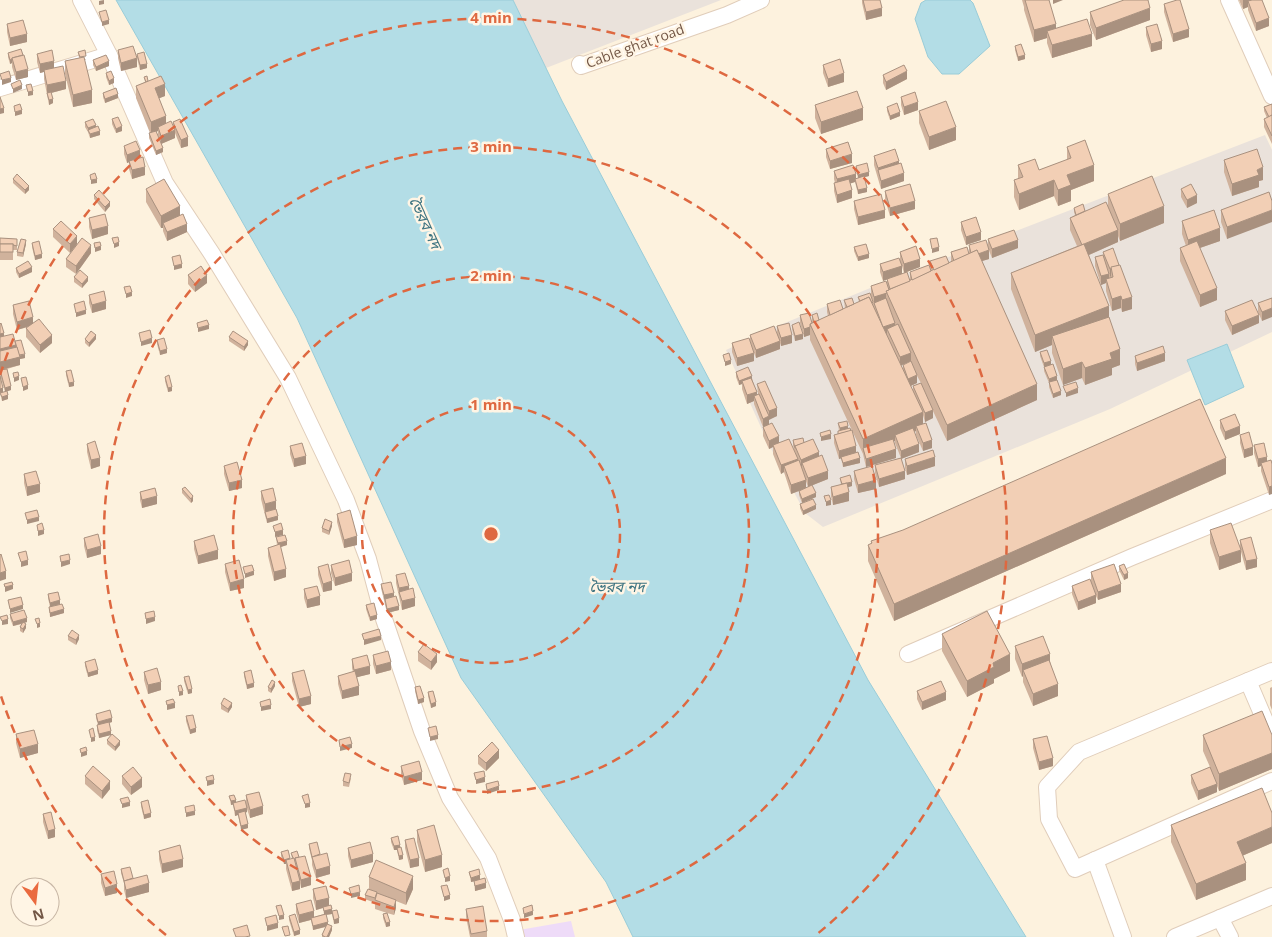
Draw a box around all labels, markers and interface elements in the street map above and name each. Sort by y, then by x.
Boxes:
text: 4 min [470,7,512,27]
street label: Cable ghat road [583,19,687,72]
text: 3 min [470,136,512,156]
water label: ভৈরব নদ [405,193,448,254]
text: 2 min [470,265,512,285]
text: 1 min [470,394,512,414]
centre of rings [482,525,500,543]
water label: ভৈরব নদ [589,576,647,596]
north arrow [10,877,60,927]
text: N [31,904,46,926]

